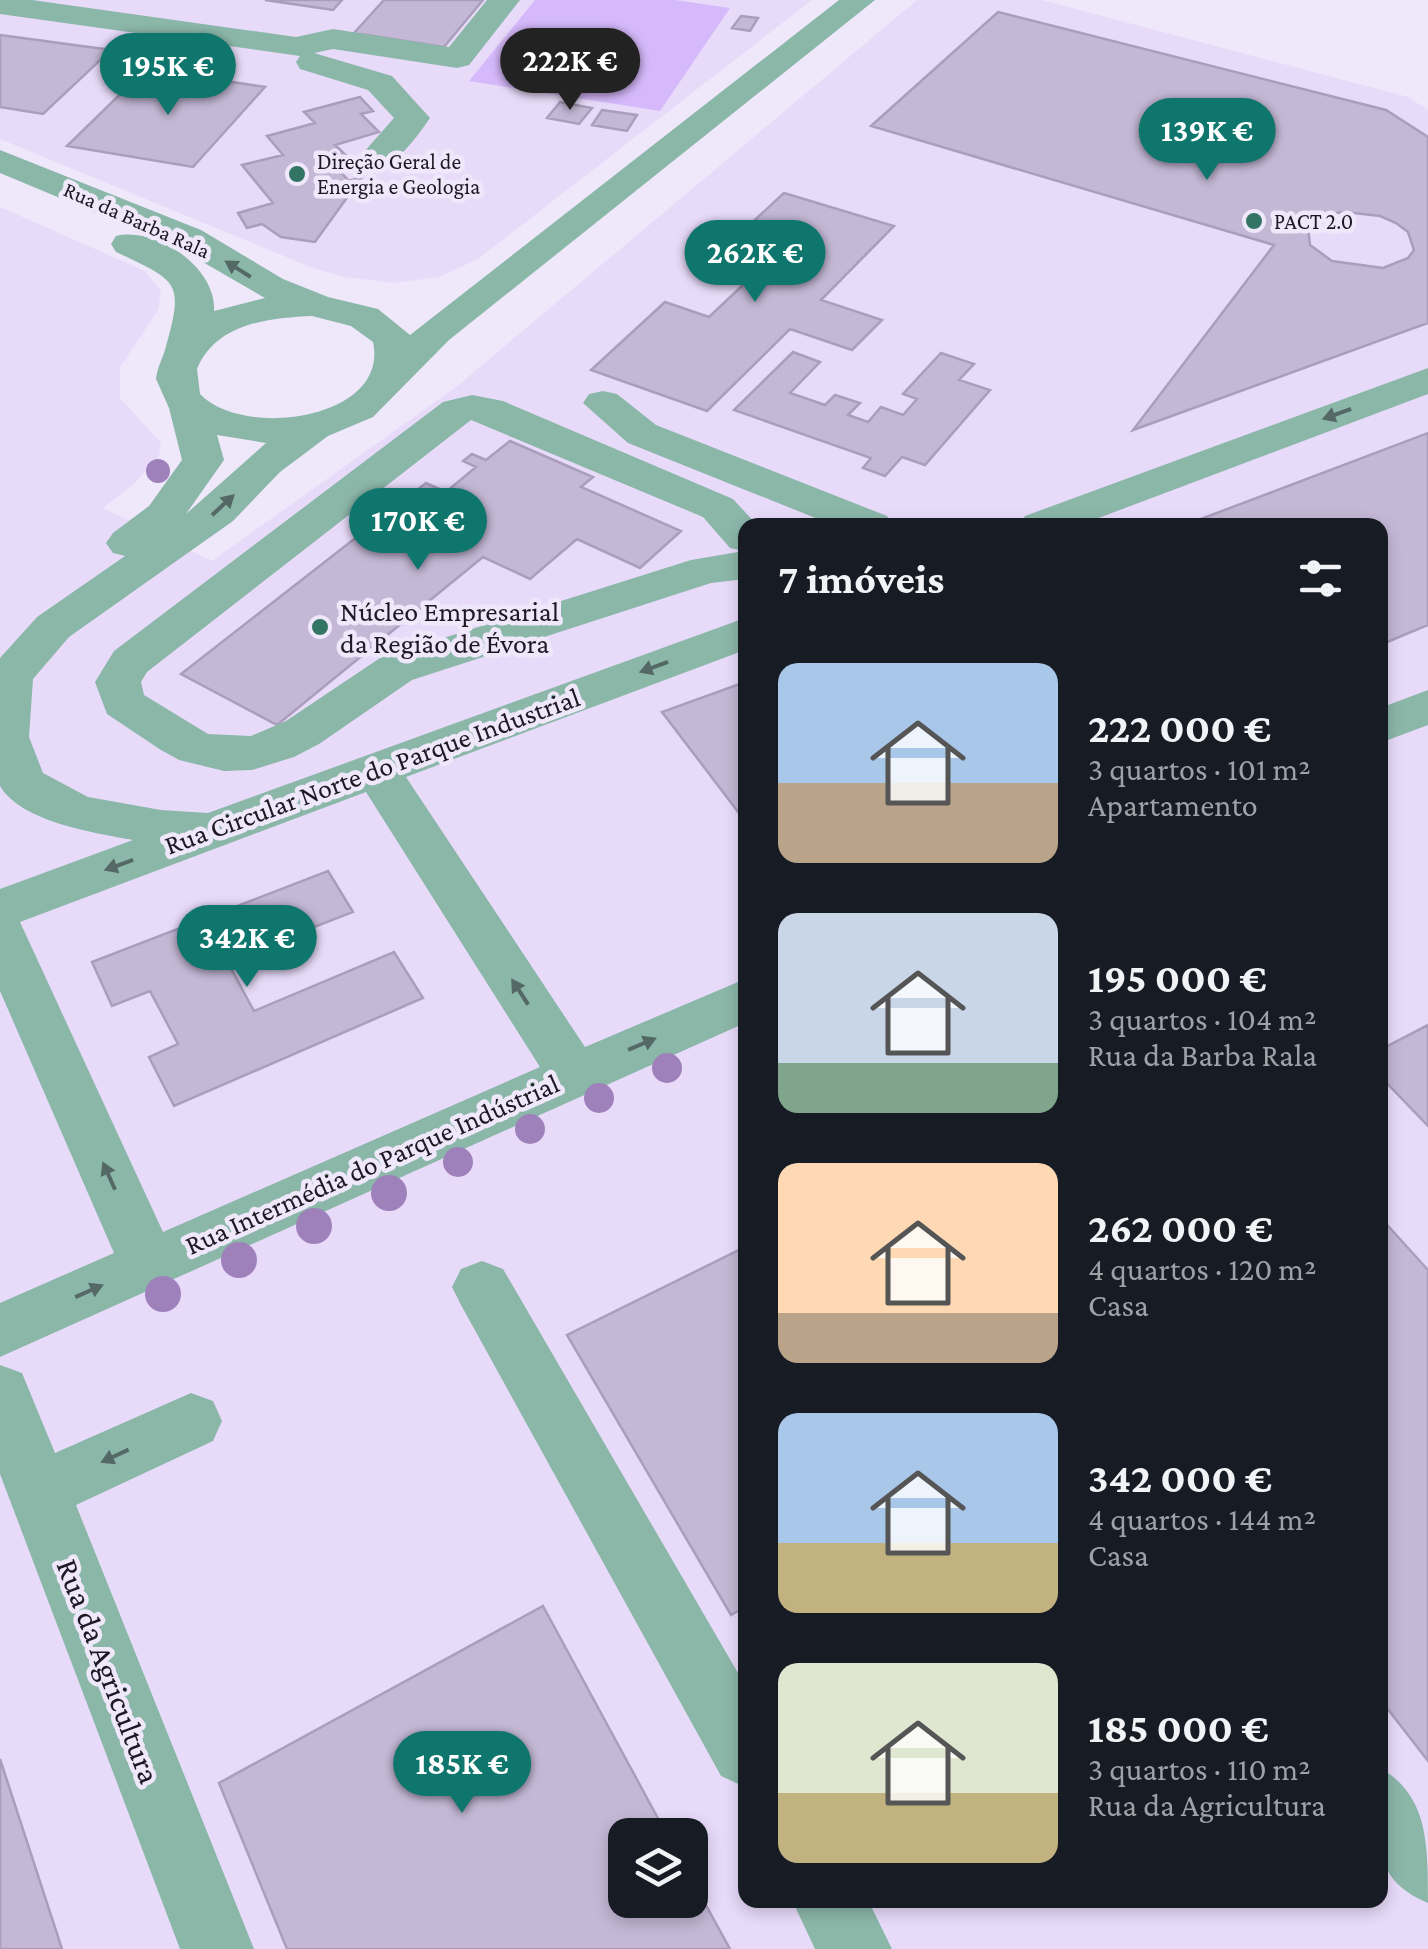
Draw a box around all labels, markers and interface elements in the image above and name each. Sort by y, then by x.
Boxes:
pin: 222K € [489,28,651,113]
pin: 195K € [87,33,249,118]
text: 222K € [522,42,618,78]
text: 195K € [122,47,214,83]
pin: 139K € [1126,98,1288,183]
text: 139K € [1161,112,1253,148]
place label: Direção Geral de Energia e Geologia [317,149,480,199]
marker: Direção Geral de Energia e Geologia [286,163,308,185]
street label: Rua da Barba Rala [60,177,214,263]
place label: PACT 2.0 [1274,209,1353,234]
marker: PACT 2.0 [1243,210,1265,232]
pin: 262K € [674,220,836,305]
text: 262K € [707,234,803,270]
one-way arrow [224,260,252,278]
one-way arrow [1321,407,1351,422]
pin: 170K € [337,488,499,573]
one-way arrow [211,494,235,517]
text: 170K € [371,502,465,538]
icon: filters [1293,551,1348,606]
text: 7 imóveis [778,555,944,602]
place label: Núcleo Empresarial da Região de Évora [340,596,559,659]
marker: Núcleo Empresarial da Região de Évora [309,616,331,638]
one-way arrow [638,660,668,675]
street label: Rua Circular Norte do Parque Industrial [160,681,584,861]
icon: home [858,703,978,823]
text: 222 000 € [1088,704,1271,751]
text: 3 quartos · 101 m² [1088,751,1311,787]
text: Apartamento [1088,787,1258,823]
one-way arrow [103,857,133,873]
pin: 342K € [166,905,328,990]
text: 342K € [199,919,295,955]
icon: home [858,953,978,1073]
text: 195 000 € [1088,954,1267,1001]
one-way arrow [511,978,529,1005]
text: 3 quartos · 104 m² [1088,1001,1317,1037]
one-way arrow [627,1036,657,1052]
text: Rua da Barba Rala [1088,1037,1317,1073]
street label: Rua Intermédia do Parque Indústrial [180,1067,564,1261]
one-way arrow [101,1161,117,1191]
icon: home [858,1203,978,1323]
text: 262 000 € [1088,1204,1273,1251]
text: 4 quartos · 120 m² [1088,1251,1317,1287]
one-way arrow [74,1283,104,1299]
text: Casa [1088,1287,1149,1323]
one-way arrow [100,1447,129,1464]
icon: home [858,1453,978,1573]
text: 342 000 € [1088,1454,1272,1501]
text: 4 quartos · 144 m² [1088,1501,1316,1537]
text: Casa [1088,1537,1149,1573]
street label: Rua da Agricultura [50,1554,168,1789]
icon: home [858,1703,978,1823]
text: 185 000 € [1088,1704,1269,1751]
pin: 185K € [381,1731,543,1816]
text: 185K € [415,1745,509,1781]
text: 3 quartos · 110 m² [1088,1751,1311,1787]
text: Rua da Agricultura [1088,1787,1326,1823]
map controls [608,1818,708,1918]
button: layers [608,1818,708,1918]

